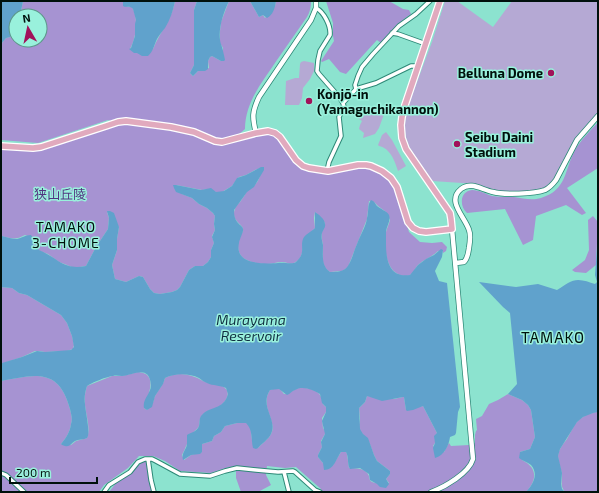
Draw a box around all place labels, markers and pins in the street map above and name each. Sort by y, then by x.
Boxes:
place label: Belluna Dome [458,65,543,81]
marker: Belluna Dome [546,68,556,78]
place label: Konjō-in (Yamaguchikannon) [317,86,439,117]
marker: Konjō-in (Yamaguchikannon) [304,96,314,106]
place label: Seibu Daini Stadium [465,129,533,160]
marker: Seibu Daini Stadium [452,139,462,149]

